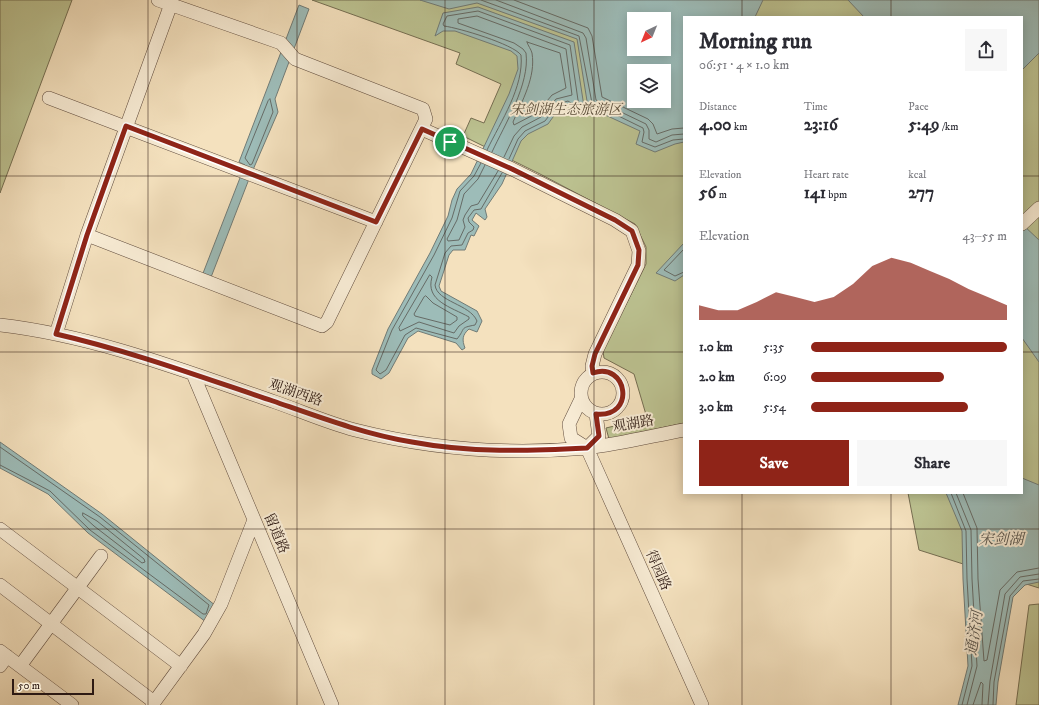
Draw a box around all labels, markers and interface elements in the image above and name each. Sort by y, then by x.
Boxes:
north arrow [627,12,671,56]
map controls [627,12,671,108]
text: Morning run [699,28,812,55]
button: share [965,29,1007,71]
text: 06:51 · 4 × 1.0 km [699,57,789,73]
button: layers [627,64,671,108]
text: Distance [699,100,737,114]
text: Time [804,100,828,114]
text: Pace [908,100,929,114]
park label: 宋剑湖生态旅游区 [510,101,624,119]
text: 4.00 [699,114,732,136]
text: 23:16 [804,114,838,136]
text: 5:49 [908,114,939,136]
text: km [732,120,748,134]
text: /km [939,120,959,134]
pin [433,125,467,159]
icon: arrive [439,131,461,153]
text: Elevation [699,168,742,182]
text: Heart rate [804,168,849,182]
text: kcal [908,168,926,182]
text: 56 [699,182,716,204]
text: 141 [804,182,826,204]
text: 277 [908,182,934,204]
text: m [716,188,727,202]
text: bpm [826,188,847,202]
text: Elevation [699,228,749,244]
text: 43–55 m [962,228,1007,244]
text: 1.0 km [699,339,733,355]
text: 5:35 [763,339,784,355]
text: 2.0 km [699,369,735,385]
text: 6:09 [763,369,787,385]
street label: 观湖西路 [266,375,325,411]
text: 3.0 km [699,399,733,415]
text: 5:54 [763,399,786,415]
street label: 观湖路 [611,411,655,436]
button: Save [699,440,849,486]
button: Share [857,440,1007,486]
street label: 留道路 [260,511,293,556]
water label: 宋剑湖 [978,530,1026,549]
street label: 得园路 [641,548,675,593]
water label: 通济河 [962,607,987,657]
scale bar [12,677,94,696]
text: 50 m [18,679,40,693]

